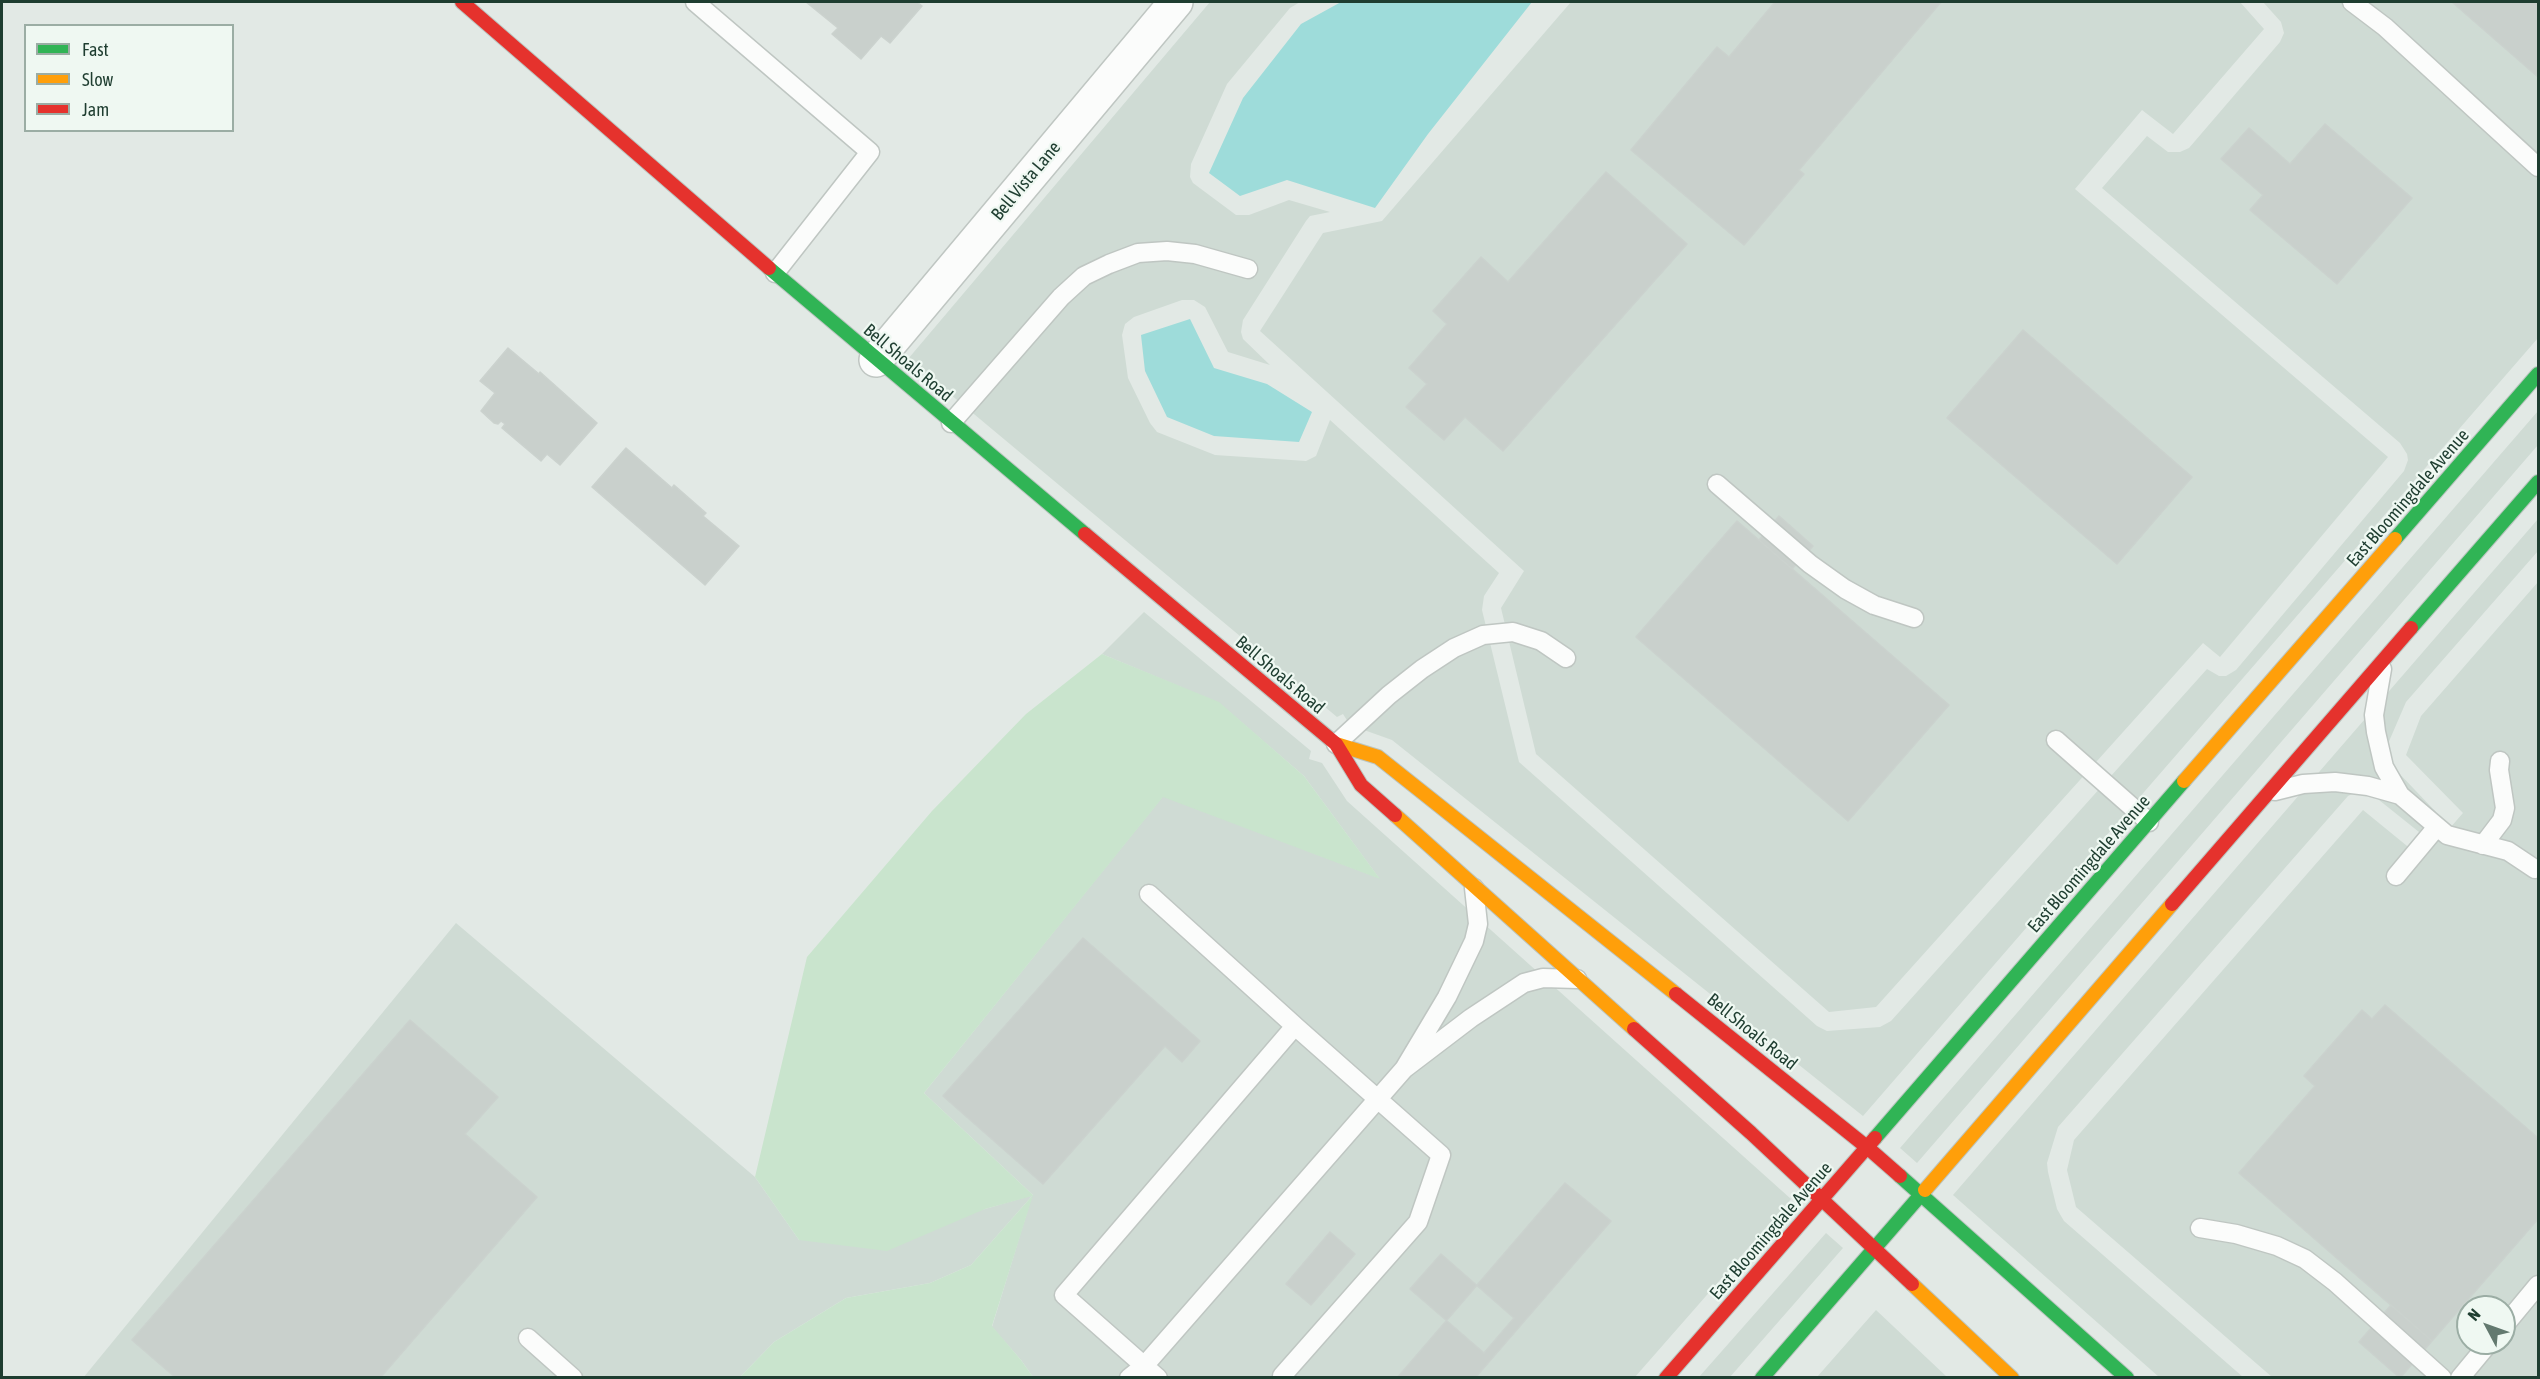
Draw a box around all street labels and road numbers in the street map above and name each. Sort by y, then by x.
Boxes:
street label: Bell Vista Lane [987,137,1065,225]
street label: Bell Shoals Road [859,319,957,407]
street label: East Bloomingdale Avenue [2342,425,2474,571]
street label: Bell Shoals Road [1231,631,1329,719]
street label: East Bloomingdale Avenue [2023,791,2155,937]
street label: Bell Shoals Road [1703,989,1801,1075]
street label: East Bloomingdale Avenue [1705,1158,1837,1304]

